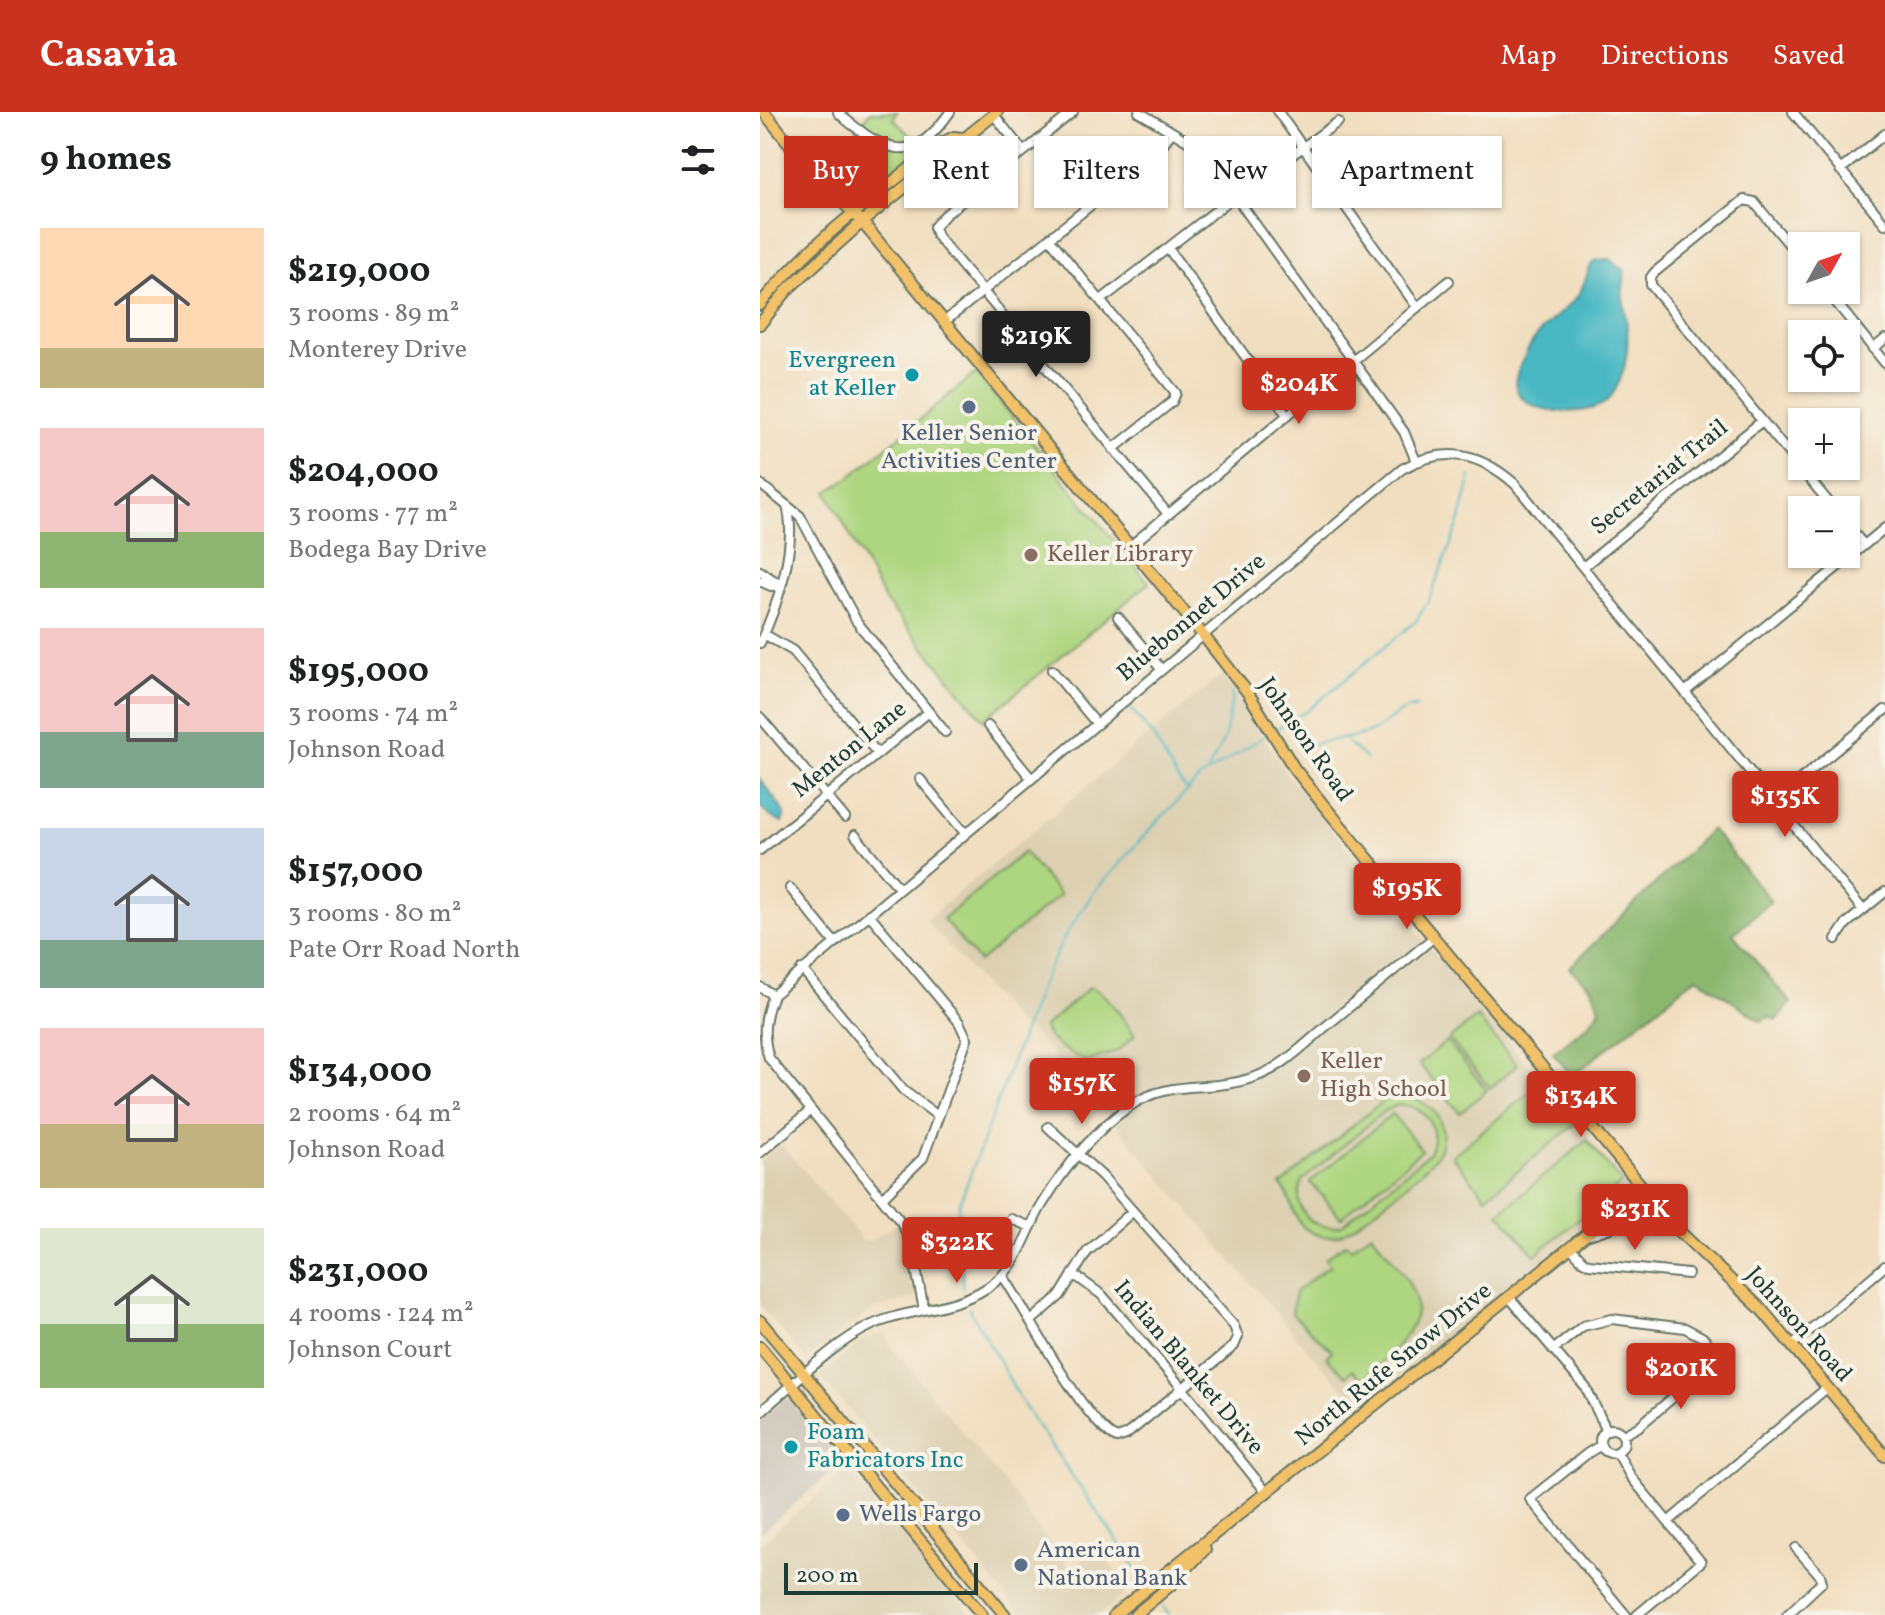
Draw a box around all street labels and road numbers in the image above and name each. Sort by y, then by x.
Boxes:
street label: Secretariat Trail [1584,412,1736,544]
street label: Bluebonnet Drive [1110,546,1274,690]
street label: Johnson Road [1249,671,1361,809]
street label: Menton Lane [785,693,915,807]
street label: Johnson Road [1737,1260,1859,1390]
street label: Indian Blanket Drive [1105,1273,1271,1463]
street label: North Rufe Snow Drive [1289,1275,1499,1455]

